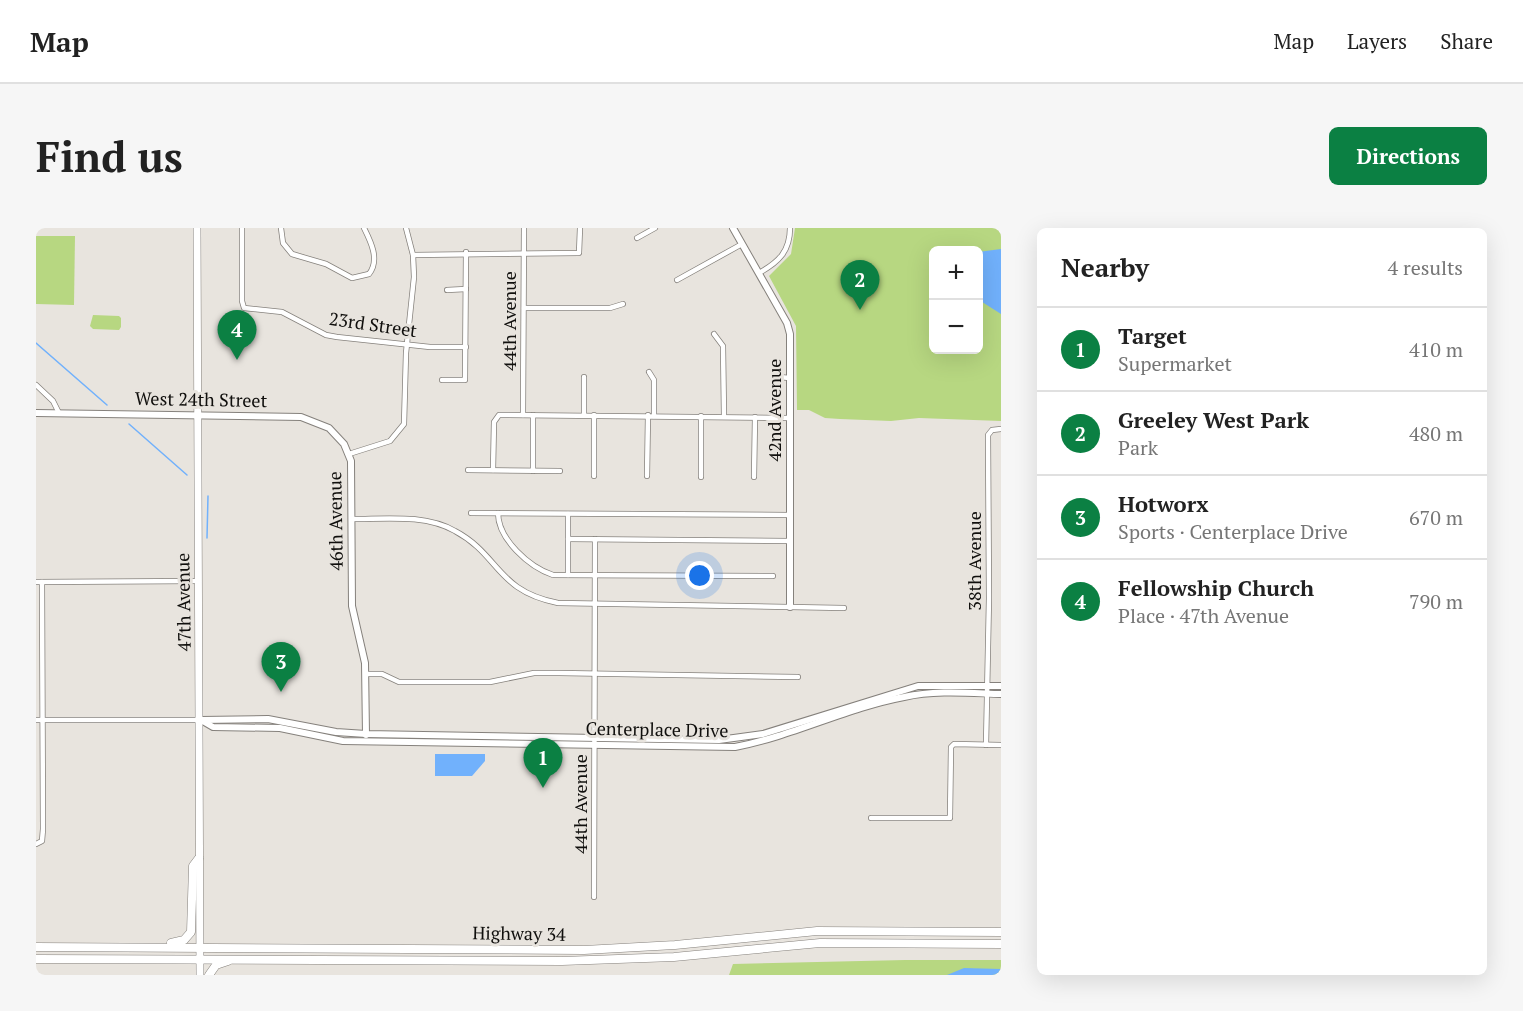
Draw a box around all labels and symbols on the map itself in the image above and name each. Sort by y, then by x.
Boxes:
pin: 2 [840,260,880,310]
street label: 44th Avenue [497,271,521,371]
street label: 23rd Street [328,306,419,342]
pin: 4 [218,310,256,360]
street label: 42nd Avenue [762,359,786,461]
street label: West 24th Street [135,386,268,412]
street label: 46th Avenue [322,471,348,571]
street label: 38th Avenue [962,511,986,611]
street label: 47th Avenue [170,553,196,652]
your location [685,561,714,590]
pin: 3 [262,642,300,692]
street label: Centerplace Drive [585,716,729,742]
pin: 1 [524,738,562,788]
street label: 44th Avenue [568,754,592,854]
street label: Highway 34 [472,920,566,946]

